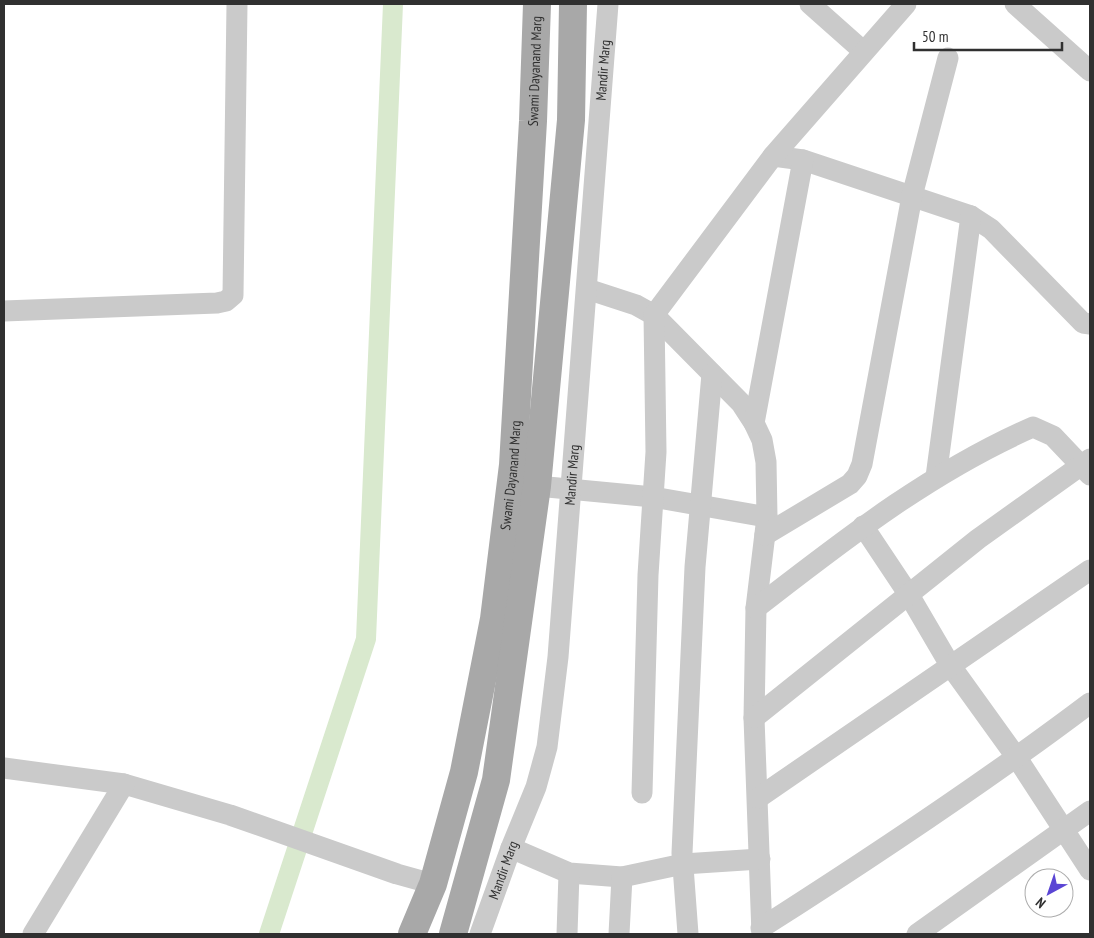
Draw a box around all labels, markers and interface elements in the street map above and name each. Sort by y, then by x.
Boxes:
street label: Swami Dayanand Marg [524,16,546,127]
scale bar [914,20,1062,52]
text: 50 m [922,27,948,46]
street label: Mandir Marg [592,39,614,101]
street label: Swami Dayanand Marg [496,420,525,531]
street label: Mandir Marg [561,444,583,506]
street label: Mandir Marg [484,838,522,902]
north arrow [1024,868,1074,918]
text: N [1032,894,1049,912]

